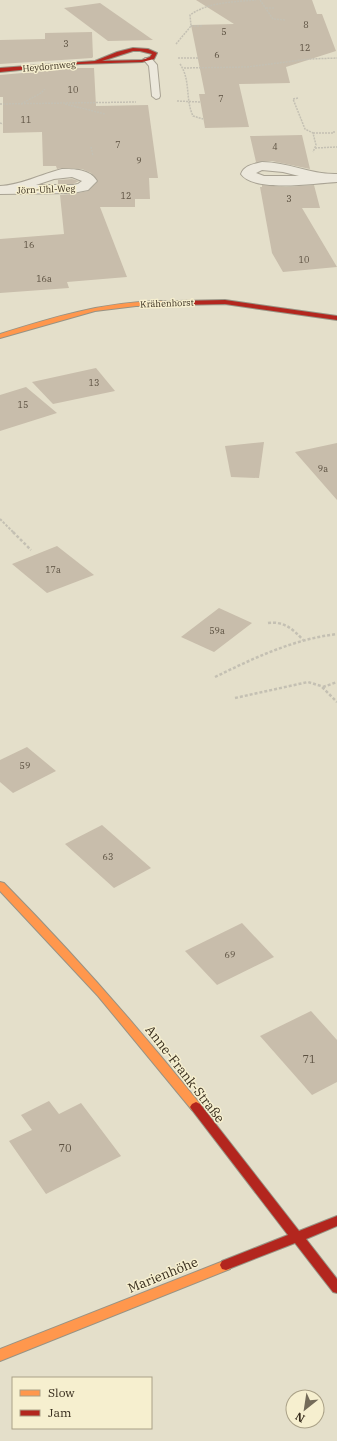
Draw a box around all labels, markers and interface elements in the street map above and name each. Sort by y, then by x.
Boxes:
house number: 8 [303,19,309,30]
house number: 5 [221,26,227,37]
house number: 3 [63,38,69,49]
house number: 12 [300,42,310,53]
house number: 6 [214,49,220,60]
street label: Heydornweg [22,58,76,74]
house number: 10 [68,84,78,95]
house number: 7 [218,93,224,104]
house number: 11 [21,114,31,125]
house number: 7 [115,139,121,150]
house number: 4 [272,141,278,152]
house number: 9 [136,155,142,166]
street label: Jörn-Uhl-Weg [17,182,76,196]
house number: 12 [121,190,131,201]
house number: 3 [286,193,292,204]
house number: 16 [24,239,34,250]
house number: 10 [299,254,309,265]
house number: 16a [36,273,52,284]
street label: Krähenhorst [140,297,194,309]
house number: 13 [89,377,99,388]
house number: 15 [18,399,28,410]
house number: 9a [318,463,328,474]
house number: 17a [45,564,61,575]
house number: 59a [209,625,225,636]
house number: 59 [20,760,30,771]
house number: 63 [103,851,113,862]
house number: 69 [225,949,235,960]
street label: Anne-Frank-Straße [142,1022,228,1126]
house number: 71 [302,1052,316,1066]
house number: 70 [58,1141,72,1155]
street label: Marienhöhe [125,1253,201,1297]
legend [12,1377,152,1429]
text: Slow [48,1385,75,1400]
north arrow [285,1389,325,1429]
text: Jam [48,1405,72,1420]
text: N [292,1409,307,1426]

